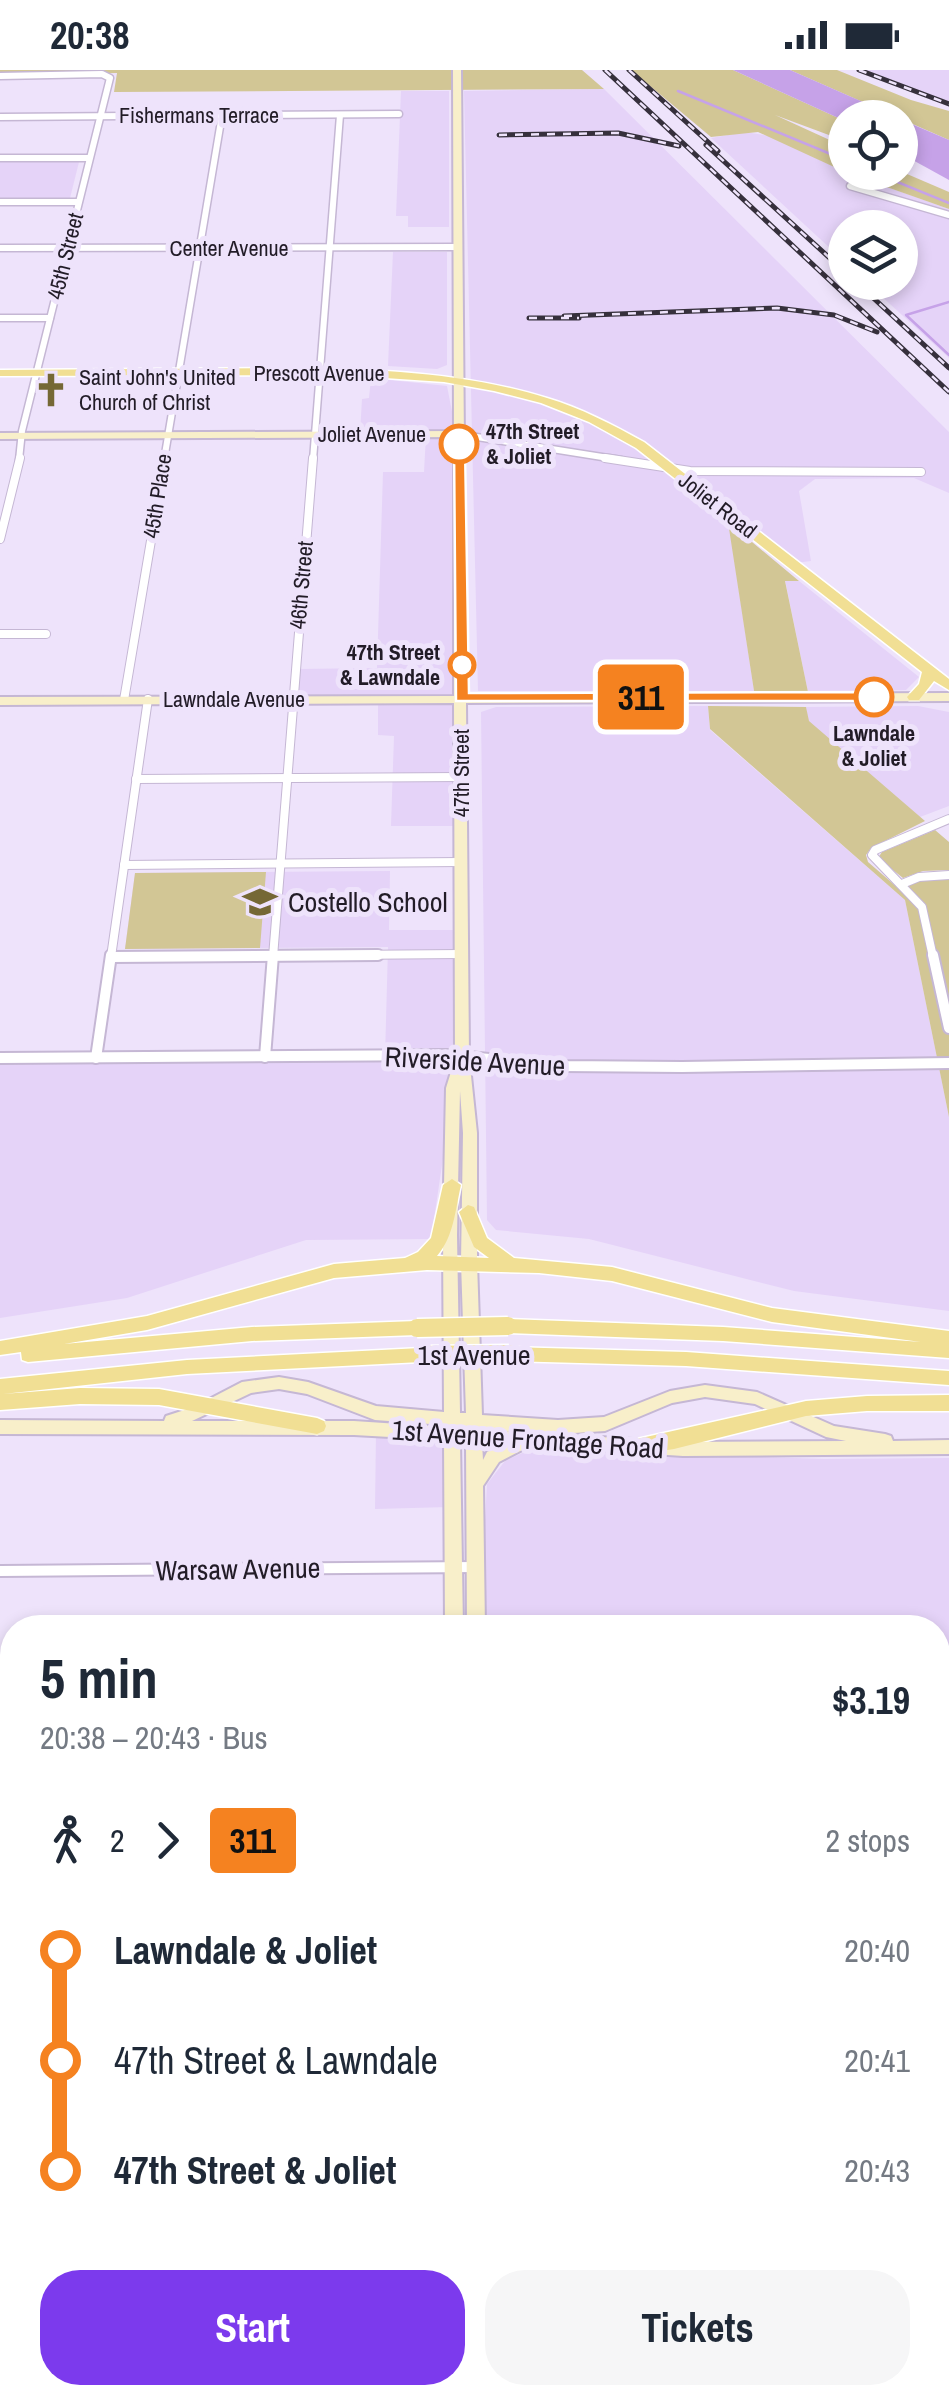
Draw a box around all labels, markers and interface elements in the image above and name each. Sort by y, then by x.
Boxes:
text: 20:38 [50,10,130,61]
street label: Fishermans Terrace [119,100,279,130]
map controls [828,100,918,300]
button: locate [828,100,918,190]
street label: 45th Street [40,210,90,302]
button: layers [828,210,918,300]
street label: Center Avenue [169,233,289,263]
street label: Prescott Avenue [253,358,385,388]
place label: Saint John's United Church of Christ [79,362,236,417]
church icon: Saint John's United Church of Christ [32,371,70,409]
place label: 47th Street & Joliet [486,416,579,471]
street label: Joliet Avenue [318,419,426,449]
marker: 47th Street & Joliet [440,425,478,463]
street label: 45th Place [136,452,178,540]
street label: Joliet Road [673,465,763,545]
street label: 46th Street [282,540,320,630]
place label: 47th Street & Lawndale [340,637,440,692]
marker: 47th Street & Lawndale [449,652,475,678]
line badge: 311 [584,664,698,730]
text: 311 [618,674,664,721]
marker: Lawndale & Joliet [855,678,893,716]
street label: Lawndale Avenue [163,684,305,714]
place label: Lawndale & Joliet [833,718,915,773]
street label: 47th Street [446,729,476,817]
school or university icon: Costello School [241,883,279,921]
place label: Costello School [288,883,448,921]
street label: Riverside Avenue [384,1037,566,1085]
street label: 1st Avenue [417,1336,531,1374]
street label: 1st Avenue Frontage Road [391,1411,665,1467]
street label: Warsaw Avenue [155,1549,321,1589]
text: 5 min [40,1641,158,1715]
text: $3.19 [832,1675,910,1726]
text: 20:38 – 20:43 · Bus [40,1716,268,1759]
icon: walk [40,1813,95,1868]
icon: forward [140,1813,195,1868]
text: 311 [230,1817,276,1864]
text: 2 [110,1819,125,1862]
text: 2 stops [825,1819,910,1862]
text: Lawndale & Joliet [114,1925,377,1976]
text: 20:40 [844,1929,910,1972]
text: 47th Street & Lawndale [114,2035,438,2086]
text: 20:41 [844,2039,910,2082]
text: 47th Street & Joliet [114,2145,396,2196]
text: 20:43 [844,2149,910,2192]
button: Start [40,2270,465,2385]
button: Tickets [485,2270,910,2385]

